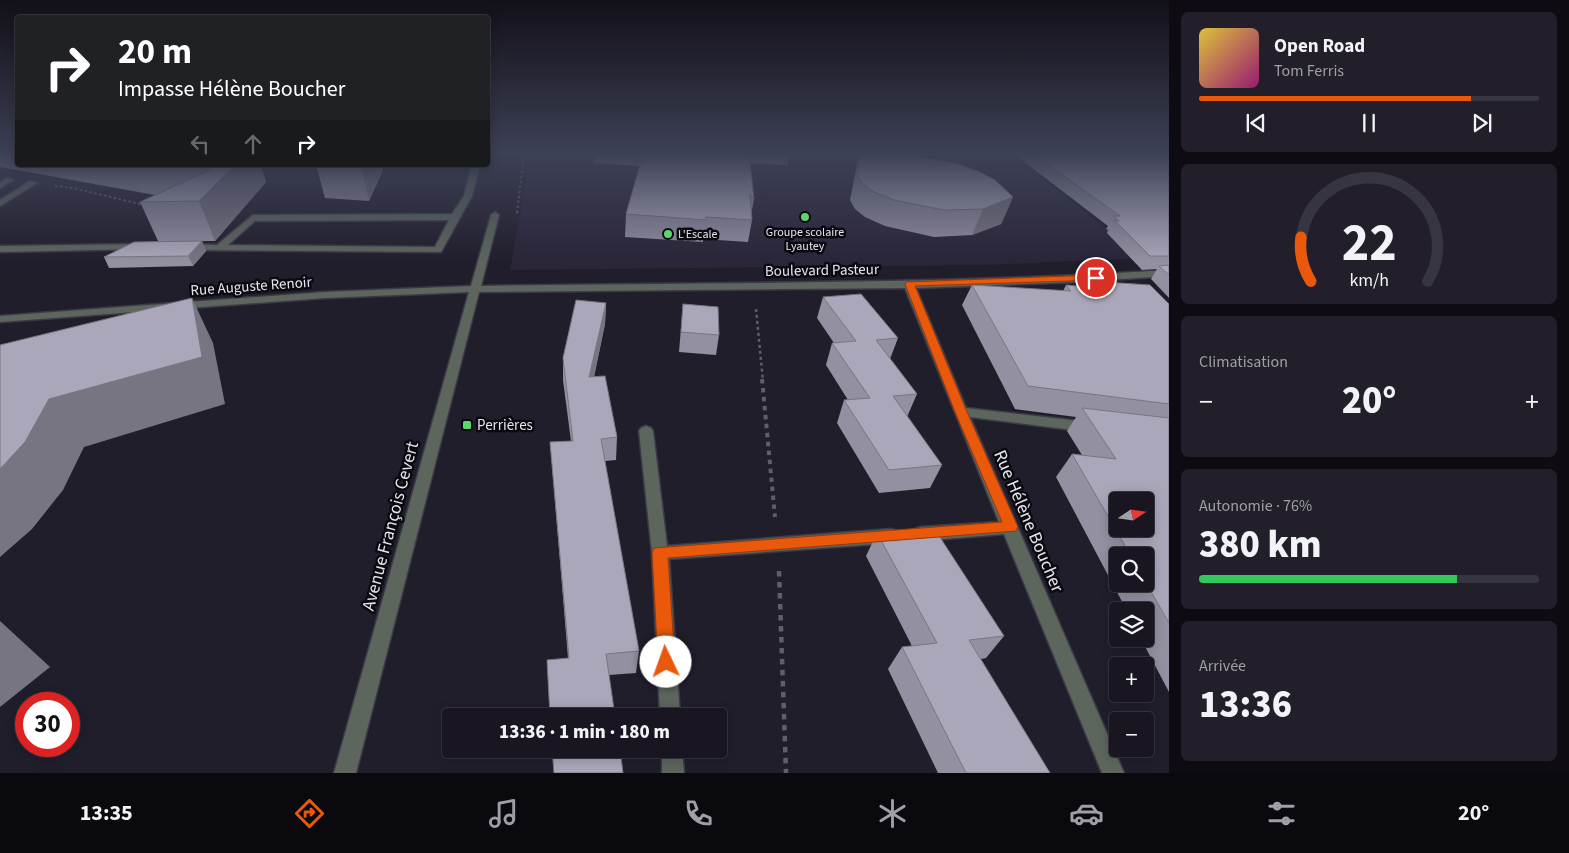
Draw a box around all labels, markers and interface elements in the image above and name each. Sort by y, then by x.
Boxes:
text: 20 m [118,27,192,77]
text: Open Road [1274,33,1365,60]
icon: right [35,35,100,100]
text: Tom Ferris [1274,60,1344,82]
text: Impasse Hélène Boucher [118,73,345,105]
icon: previous [1242,109,1270,137]
icon: pause [1355,109,1383,137]
icon: next [1468,109,1496,137]
icon: left [186,130,214,158]
icon: ahead [239,130,267,158]
icon: right [292,130,320,158]
text: 22 [1342,207,1396,281]
marker: Groupe scolaire Lyautey [799,211,811,223]
place label: Groupe scolaire Lyautey [766,224,844,255]
place label: L'Escale [678,226,718,243]
marker: L'Escale [662,228,674,240]
pin [1075,257,1117,299]
street label: Boulevard Pasteur [765,259,880,282]
icon: arrive [1082,264,1110,292]
text: km/h [1349,268,1389,293]
street label: Rue Auguste Renoir [190,272,313,301]
text: Climatisation [1199,351,1288,373]
text: 20° [1342,374,1396,428]
text: − [1199,382,1213,422]
text: + [1525,382,1539,422]
place label: Perrières [477,415,533,436]
marker: Perrières [461,419,473,431]
street label: Avenue François Cevert [356,439,425,614]
street label: Rue Hélène Boucher [987,446,1070,597]
north arrow [1109,492,1154,538]
map controls [1109,492,1154,757]
text: Autonomie · 76% [1199,495,1312,517]
text: 380 km [1199,518,1321,572]
button: search [1109,547,1154,592]
button: layers [1109,602,1154,647]
position arrow [639,635,691,687]
text: Arrivée [1199,655,1246,677]
button: + [1109,657,1154,702]
text: 13:36 [1199,678,1292,732]
speed limit sign: 30 [15,692,80,757]
button: − [1109,712,1154,757]
text: 13:36 · 1 min · 180 m [499,719,670,746]
icon: directions [292,796,327,831]
icon: music [486,796,521,831]
icon: phone [681,796,716,831]
icon: climate [875,796,910,831]
icon: car [1069,796,1104,831]
icon: filters [1264,796,1299,831]
text: 13:35 [80,797,133,829]
text: 20° [1458,797,1489,829]

